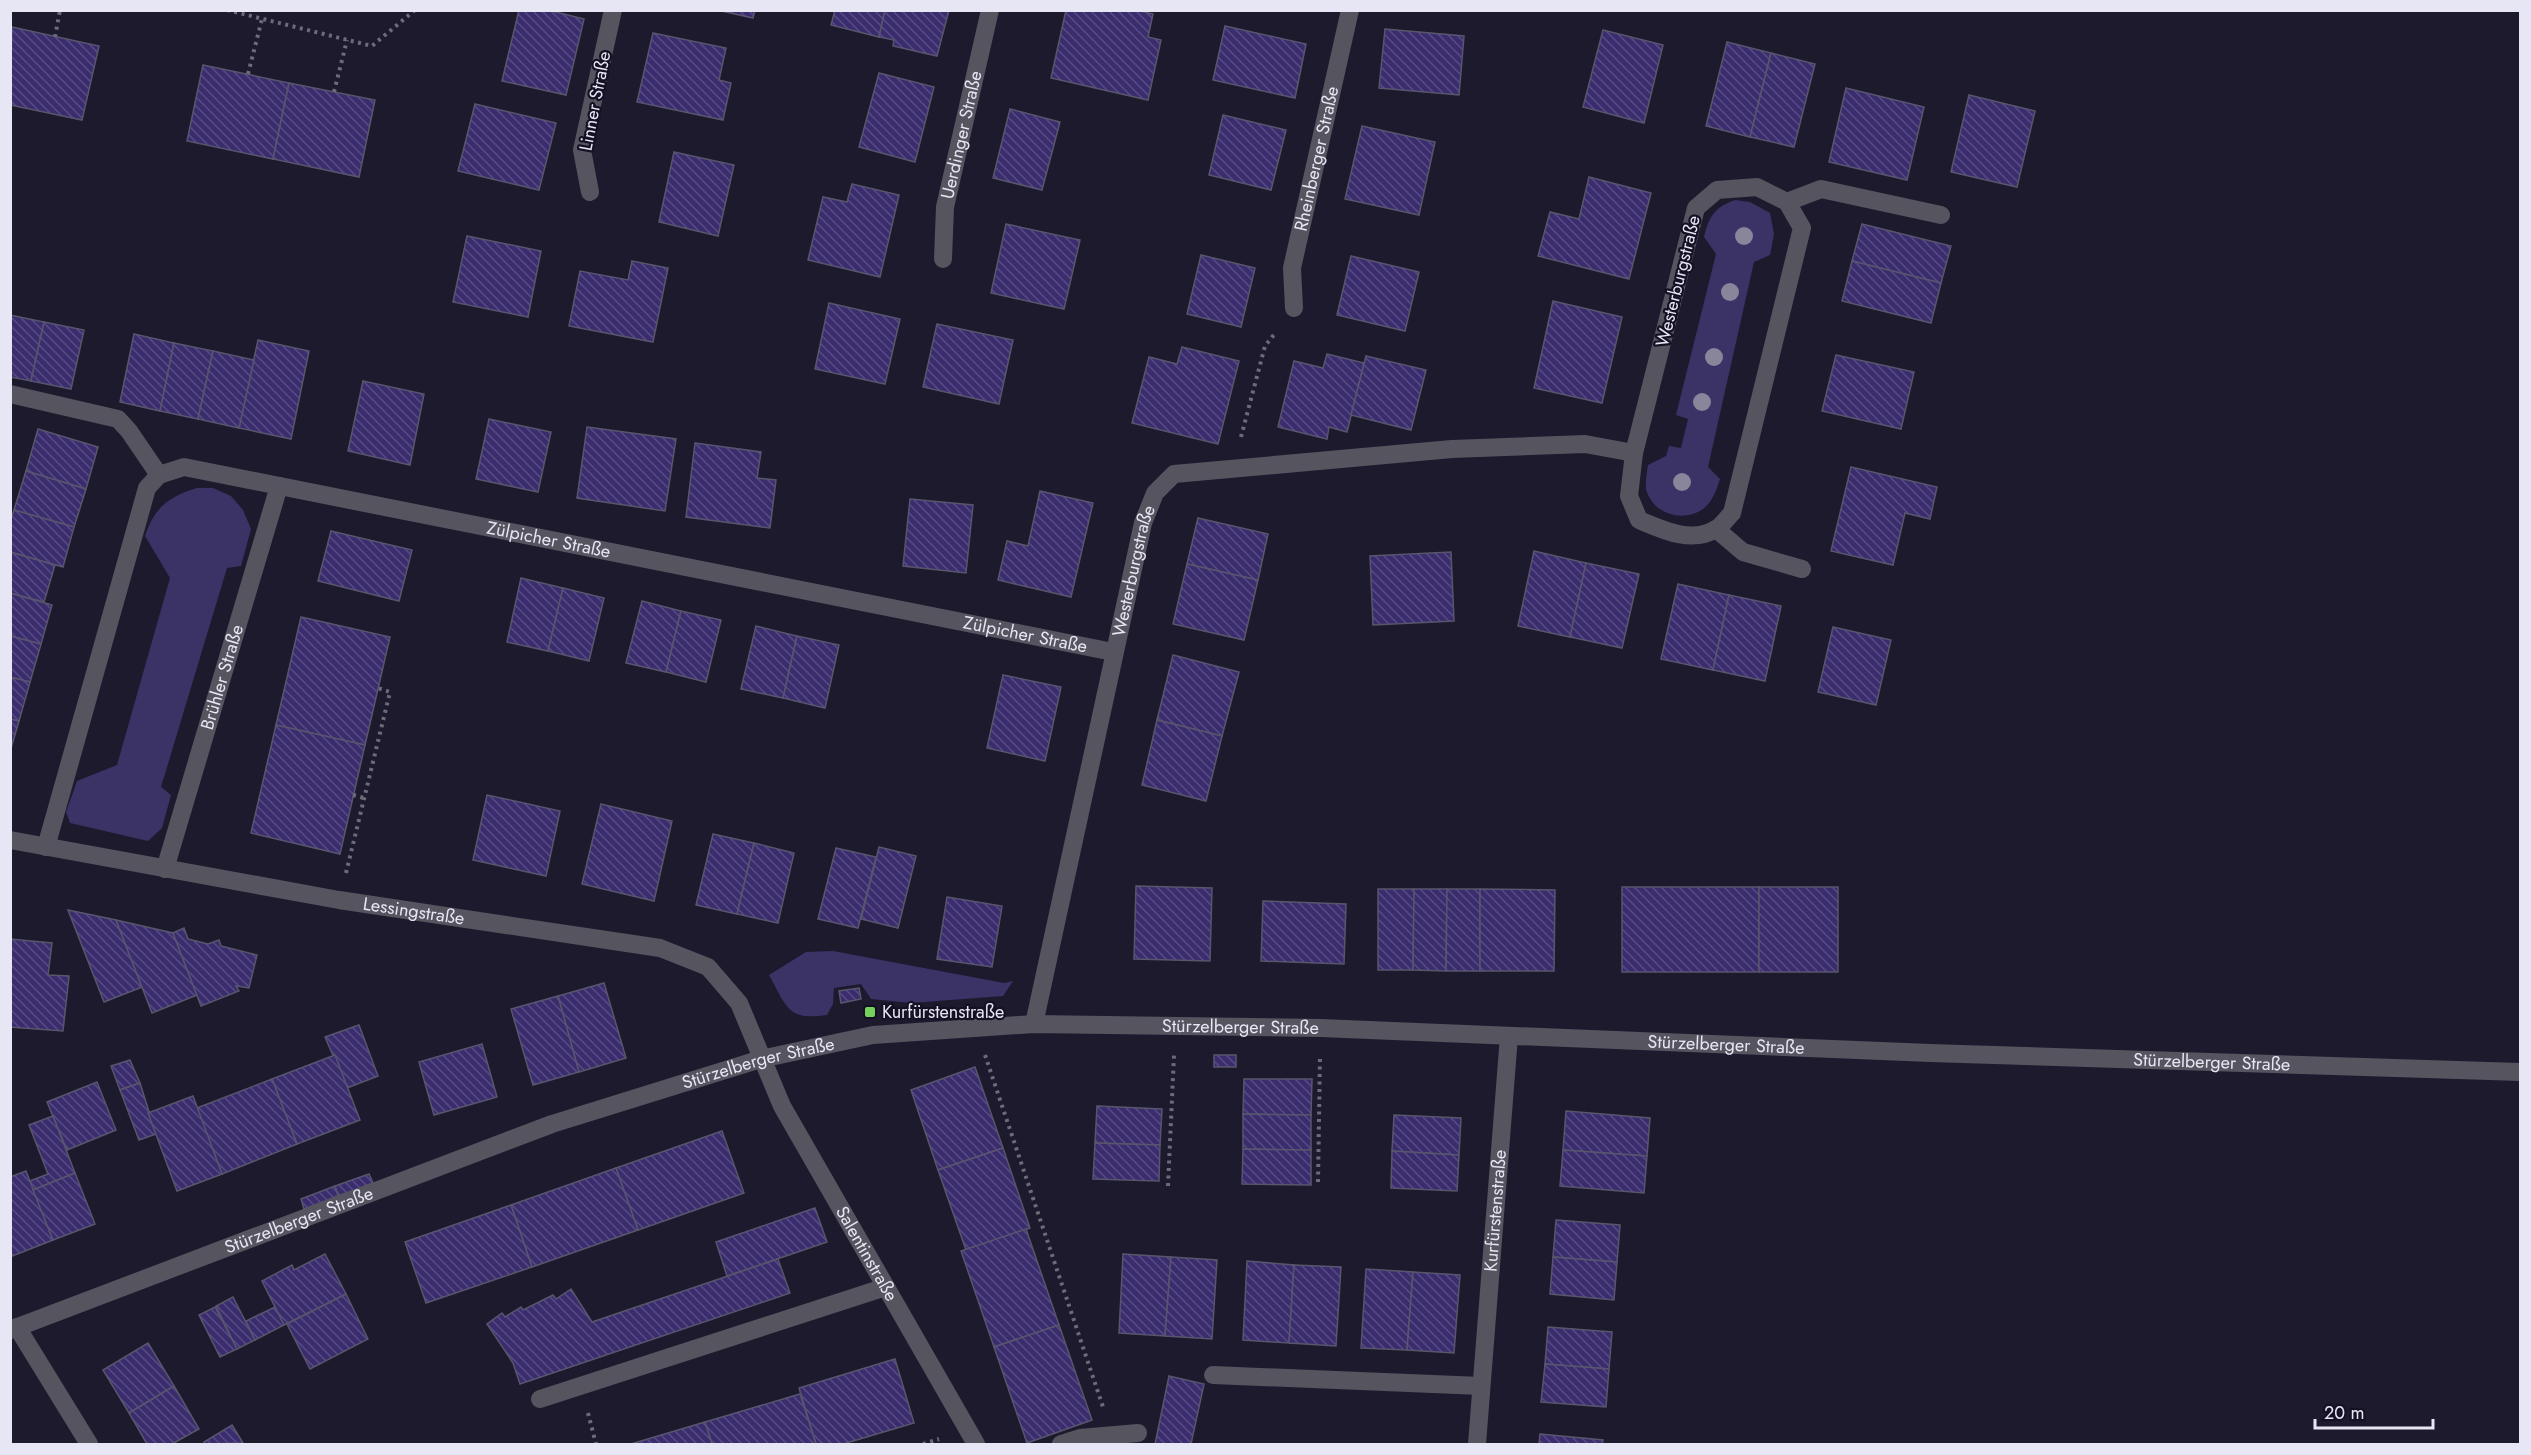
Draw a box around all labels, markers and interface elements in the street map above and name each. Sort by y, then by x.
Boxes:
street label: Linner Straße [573,49,617,153]
street label: Uerdinger Straße [934,68,989,202]
street label: Rheinberger Straße [1288,84,1345,234]
street label: Westerburgstraße [1649,213,1707,349]
street label: Westerburgstraße [1106,501,1162,639]
street label: Zülpicher Straße [484,515,613,565]
street label: Zülpicher Straße [961,609,1089,660]
street label: Brühler Straße [194,622,250,733]
street label: Lessingstraße [361,891,466,932]
place label: Kurfürstenstraße [882,999,1004,1025]
marker: Kurfürstenstraße [863,1005,877,1019]
street label: Stürzelberger Straße [1162,1013,1319,1041]
street label: Stürzelberger Straße [1647,1028,1805,1061]
street label: Stürzelberger Straße [679,1031,837,1096]
street label: Stürzelberger Straße [2133,1047,2291,1078]
street label: Kurfürstenstraße [1478,1149,1513,1273]
street label: Stürzelberger Straße [221,1180,377,1260]
street label: Salentinstraße [829,1201,904,1306]
scale bar [2315,1392,2434,1430]
text: 20 m [2324,1400,2364,1426]

